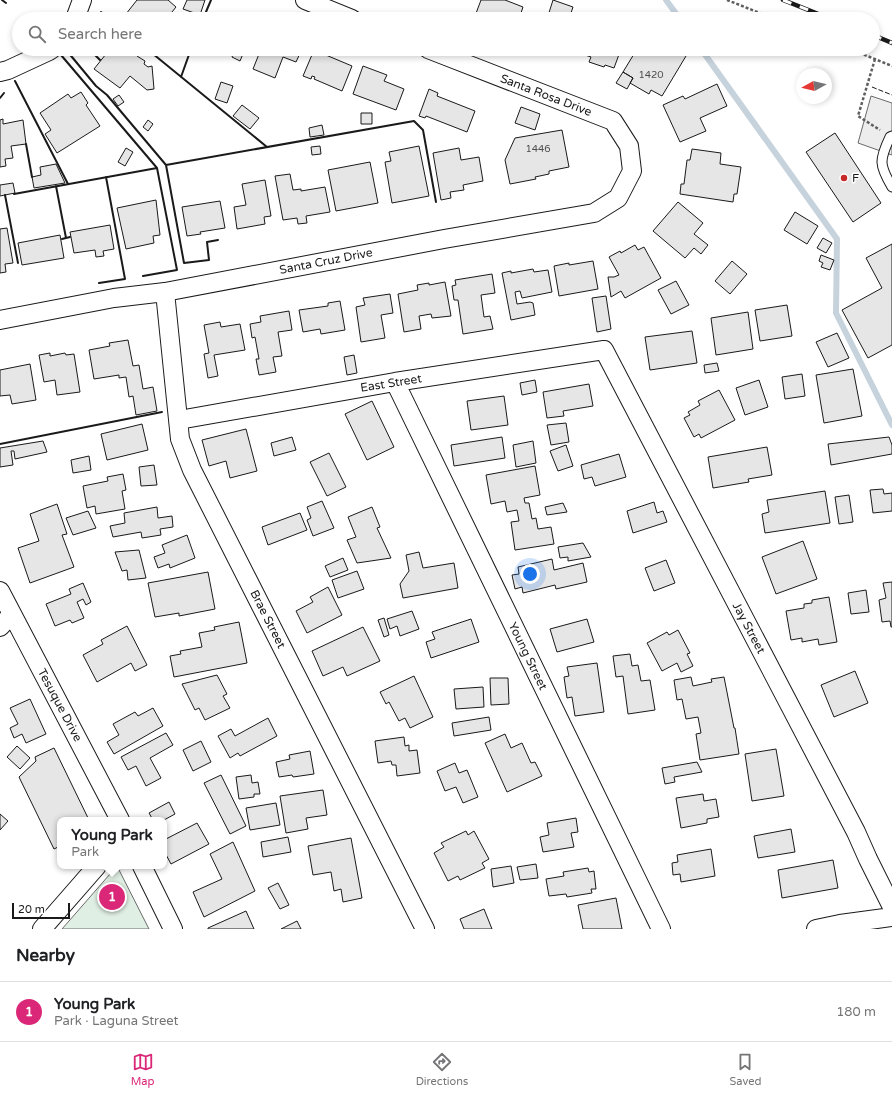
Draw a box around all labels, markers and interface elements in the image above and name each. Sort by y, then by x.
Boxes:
search box [12,12,880,56]
icon: search [26,23,48,45]
text: Search here [58,25,142,43]
north arrow [796,68,832,104]
house number: 1420 [638,69,664,81]
street label: Santa Rosa Drive [498,71,594,119]
house number: 1446 [525,143,551,155]
place label: F [852,171,859,185]
marker: F [839,173,849,183]
street label: Santa Cruz Drive [278,245,374,277]
street label: East Street [359,371,423,395]
your location [520,564,540,584]
street label: Brae Street [247,587,289,651]
street label: Jay Street [730,600,769,656]
street label: Young Street [506,620,551,693]
street label: Tesuque Drive [35,666,85,744]
popup [57,817,167,869]
text: Young Park [71,826,153,844]
text: Park [71,844,99,860]
pin: 1 [99,882,125,912]
scale bar [12,901,70,920]
text: 20 m [18,903,45,916]
text: Nearby [16,945,75,966]
text: Young Park [54,995,135,1013]
text: 1 [25,1004,33,1020]
text: 180 m [836,1004,876,1020]
text: Park · Laguna Street [54,1013,179,1029]
tab: Map [131,1051,154,1088]
tab: Directions [416,1051,468,1088]
tab: Saved [730,1051,761,1088]

